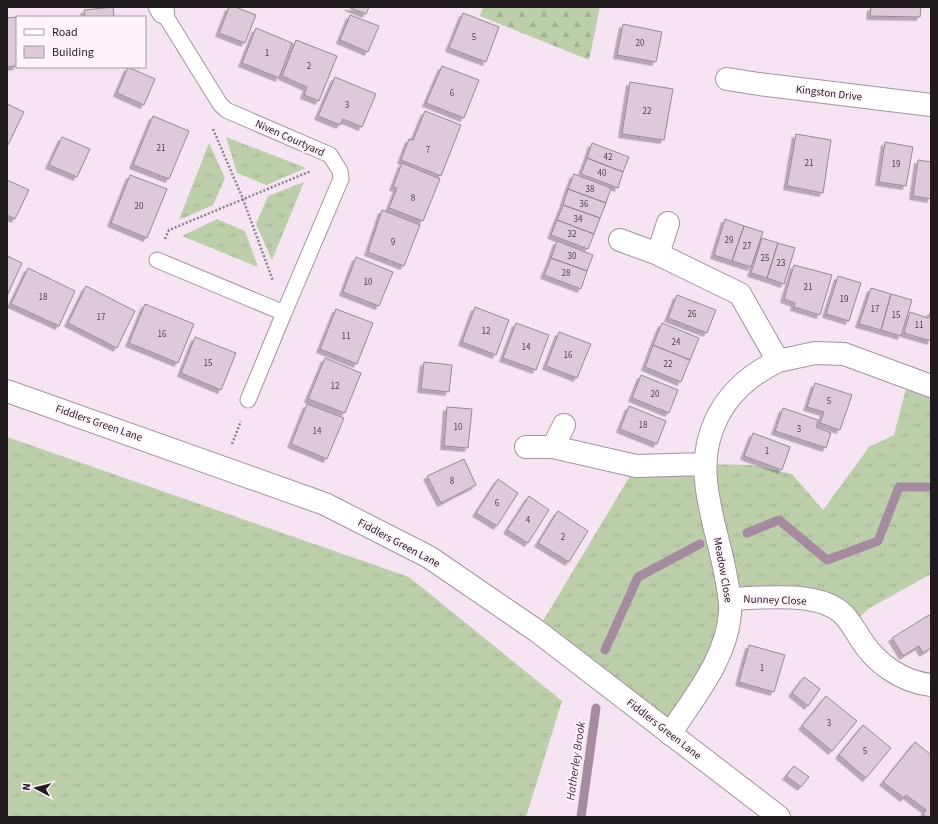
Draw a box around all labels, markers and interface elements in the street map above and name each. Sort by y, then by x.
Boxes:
legend [16,16,146,68]
text: Road [52,24,78,41]
house number: 5 [472,31,477,44]
house number: 20 [636,37,645,50]
text: Building [52,44,94,61]
house number: 1 [265,47,269,60]
house number: 2 [307,60,312,73]
street label: Kingston Drive [795,81,864,105]
house number: 6 [450,87,455,100]
house number: 3 [345,99,350,112]
house number: 22 [643,105,652,118]
street label: Niven Courtyard [253,116,327,160]
house number: 21 [157,142,165,155]
house number: 7 [426,144,431,157]
house number: 42 [604,151,613,164]
house number: 21 [805,157,813,170]
house number: 19 [892,158,901,171]
house number: 40 [598,167,607,180]
house number: 38 [586,183,595,196]
house number: 8 [411,192,416,205]
house number: 36 [580,198,589,211]
house number: 20 [135,200,144,213]
house number: 34 [574,213,583,226]
house number: 32 [568,228,577,241]
house number: 29 [725,234,734,247]
house number: 9 [391,236,396,249]
house number: 27 [743,240,752,253]
house number: 30 [568,250,577,263]
house number: 25 [761,252,770,265]
house number: 23 [777,257,786,270]
house number: 28 [562,267,571,280]
house number: 10 [364,276,373,289]
house number: 21 [804,281,812,294]
house number: 18 [39,291,48,304]
house number: 19 [840,293,849,306]
house number: 17 [871,303,880,316]
house number: 26 [688,308,697,321]
house number: 15 [892,309,901,322]
house number: 17 [97,311,106,324]
house number: 11 [915,319,923,332]
house number: 12 [482,325,491,338]
house number: 16 [158,328,167,341]
house number: 11 [342,330,350,343]
house number: 24 [672,336,681,349]
house number: 14 [522,341,531,354]
house number: 16 [564,349,573,362]
house number: 15 [204,357,213,370]
house number: 22 [664,358,673,371]
house number: 12 [331,380,340,393]
house number: 20 [651,388,660,401]
house number: 5 [827,395,832,408]
street label: Fiddlers Green Lane [53,401,145,445]
house number: 18 [639,419,648,432]
house number: 10 [454,421,463,434]
house number: 3 [797,423,802,436]
house number: 14 [313,425,322,438]
house number: 1 [765,445,769,458]
house number: 8 [450,475,455,488]
house number: 6 [495,497,500,510]
house number: 4 [526,514,531,527]
street label: Fiddlers Green Lane [355,515,443,571]
house number: 2 [561,531,566,544]
street label: Meadow Close [710,536,736,604]
street label: Nunney Close [743,591,807,609]
house number: 1 [760,662,764,675]
street label: Fiddlers Green Lane [623,695,705,763]
house number: 3 [827,717,832,730]
water label: Hatherley Brook [562,720,590,801]
house number: 5 [863,745,868,758]
north arrow [16,768,56,808]
text: N [19,782,34,791]

